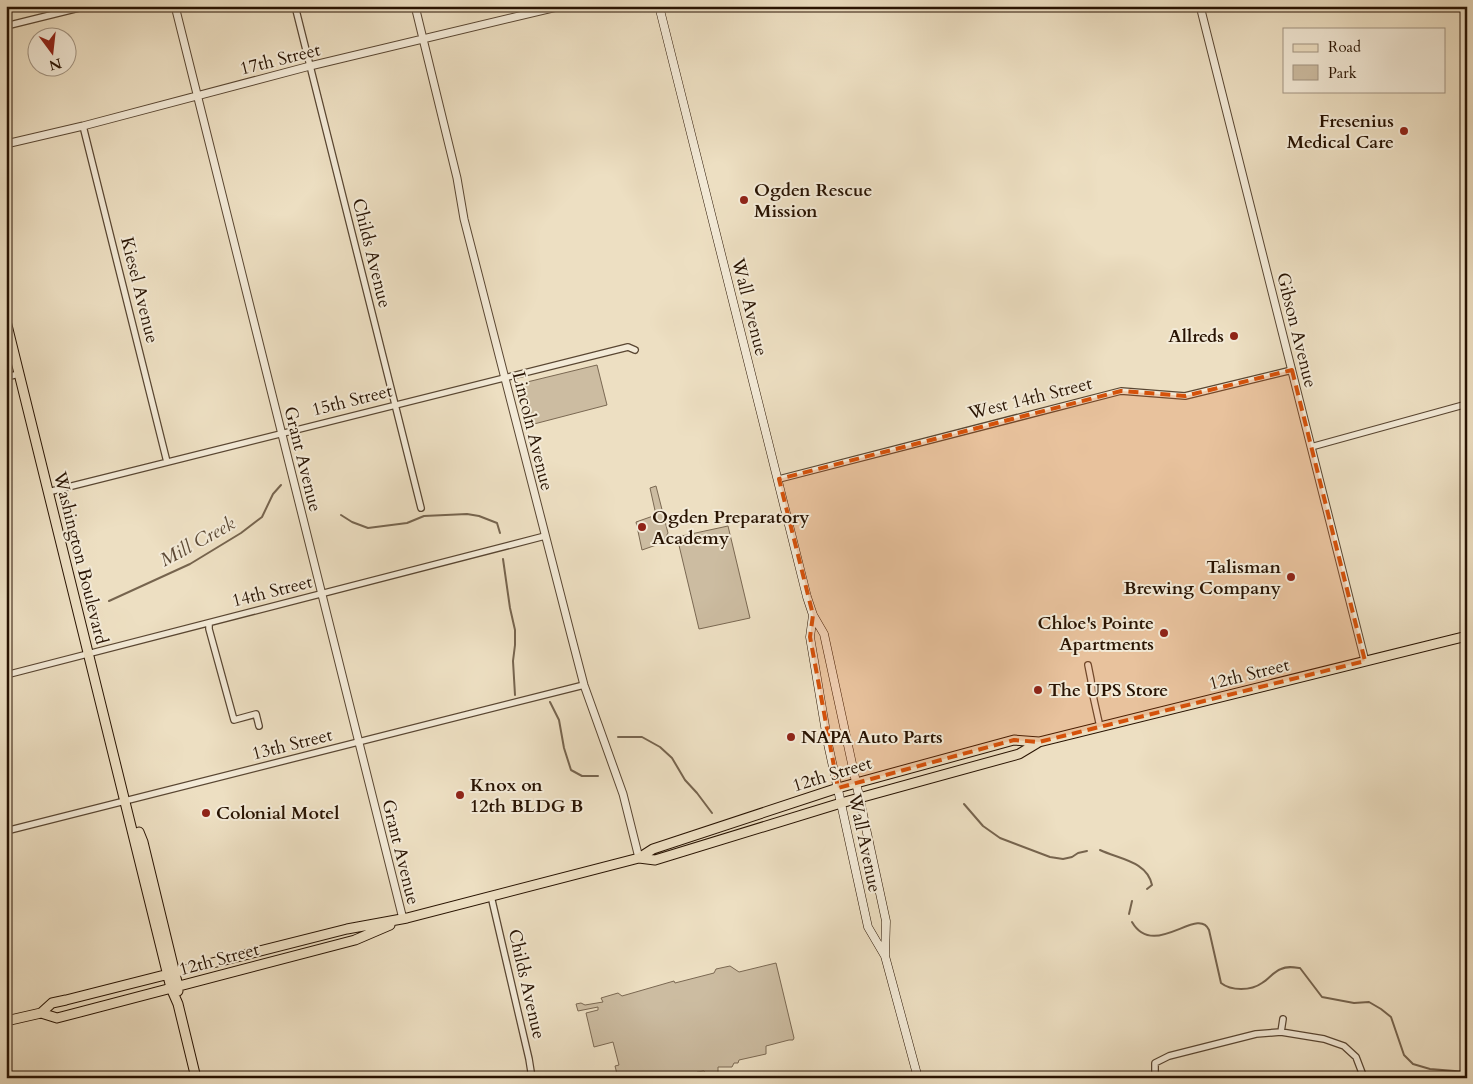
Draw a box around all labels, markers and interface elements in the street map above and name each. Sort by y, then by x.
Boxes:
north arrow [28,28,78,78]
legend [1283,28,1446,92]
street label: 17th Street [237,37,323,82]
text: Road [1328,37,1361,57]
text: N [47,53,64,75]
text: Park [1328,63,1357,83]
place label: Fresenius Medical Care [1287,109,1394,155]
marker: Fresenius Medical Care [1398,125,1410,137]
place label: Ogden Rescue Mission [754,178,872,224]
marker: Ogden Rescue Mission [738,194,750,206]
street label: Childs Avenue [346,196,397,311]
street label: Kiesel Avenue [114,234,165,346]
street label: Wall Avenue [725,255,774,359]
street label: Gibson Avenue [1270,270,1323,390]
place label: Allreds [1168,324,1224,349]
marker: Allreds [1228,330,1240,342]
street label: Lincoln Avenue [506,369,559,493]
street label: West 14th Street [965,371,1095,426]
street label: 15th Street [309,378,395,423]
street label: Grant Avenue [277,404,328,514]
street label: Washington Boulevard [47,468,114,647]
place label: Ogden Preparatory Academy [652,505,810,551]
water label: Mill Creek [155,510,240,573]
marker: Ogden Preparatory Academy [636,521,648,533]
place label: Talisman Brewing Company [1123,555,1282,601]
street label: 14th Street [229,569,315,614]
marker: Talisman Brewing Company [1285,571,1297,583]
place label: Chloe's Pointe Apartments [1038,611,1154,657]
marker: Chloe's Pointe Apartments [1158,627,1170,639]
street label: 12th Street [1206,652,1292,697]
place label: The UPS Store [1048,678,1168,703]
marker: The UPS Store [1032,684,1044,696]
street label: 13th Street [249,722,335,767]
place label: NAPA Auto Parts [801,725,943,750]
marker: NAPA Auto Parts [785,731,797,743]
street label: 12th Street [789,750,875,798]
place label: Knox on 12th BLDG B [470,773,583,819]
marker: Knox on 12th BLDG B [454,789,466,801]
street label: Wall Avenue [842,791,887,895]
street label: Grant Avenue [375,797,426,907]
place label: Colonial Motel [216,801,339,826]
marker: Colonial Motel [200,807,212,819]
street label: Childs Avenue [502,927,551,1042]
street label: 12th Street [176,937,262,982]

